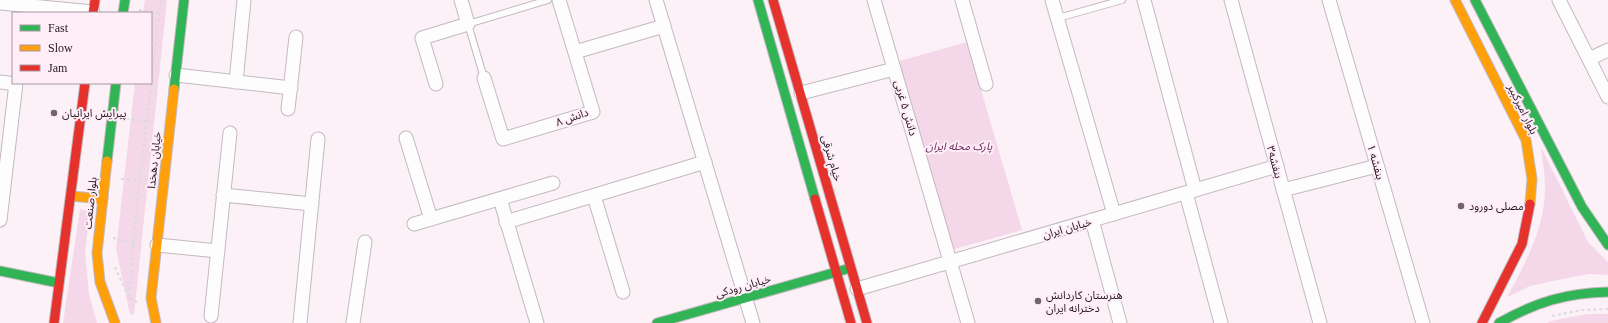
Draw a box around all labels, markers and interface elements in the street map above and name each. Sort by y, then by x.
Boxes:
legend [12,12,152,84]
text: Fast [48,21,69,35]
text: Slow [48,41,73,55]
text: Jam [48,61,68,75]
street label: دانش ۵ غربی [891,79,920,137]
street label: بلوار امیرکبیر [1504,81,1540,136]
street label: دانش ۸ [554,106,590,129]
place label: پیرایش ایرانیان [62,107,127,121]
marker: پیرایش ایرانیان [49,108,59,118]
street label: خیابان دهخدا [145,130,164,189]
street label: خیام شرقی [818,134,844,184]
park label: پارک محله ایران [926,140,993,154]
street label: بنفشه ۱ [1364,143,1387,181]
street label: بنفشه۳ [1264,144,1285,180]
street label: بلوار صنعت [81,176,100,230]
place label: مصلی دورود [1469,200,1524,213]
marker: مصلی دورود [1456,201,1466,211]
street label: خیابان ایران [1041,215,1094,242]
street label: خیابان رودکی [714,272,773,301]
place label: هنرستان کاردانش دخترانه ایران [1046,289,1123,315]
marker: هنرستان کاردانش دخترانه ایران [1033,296,1043,306]

